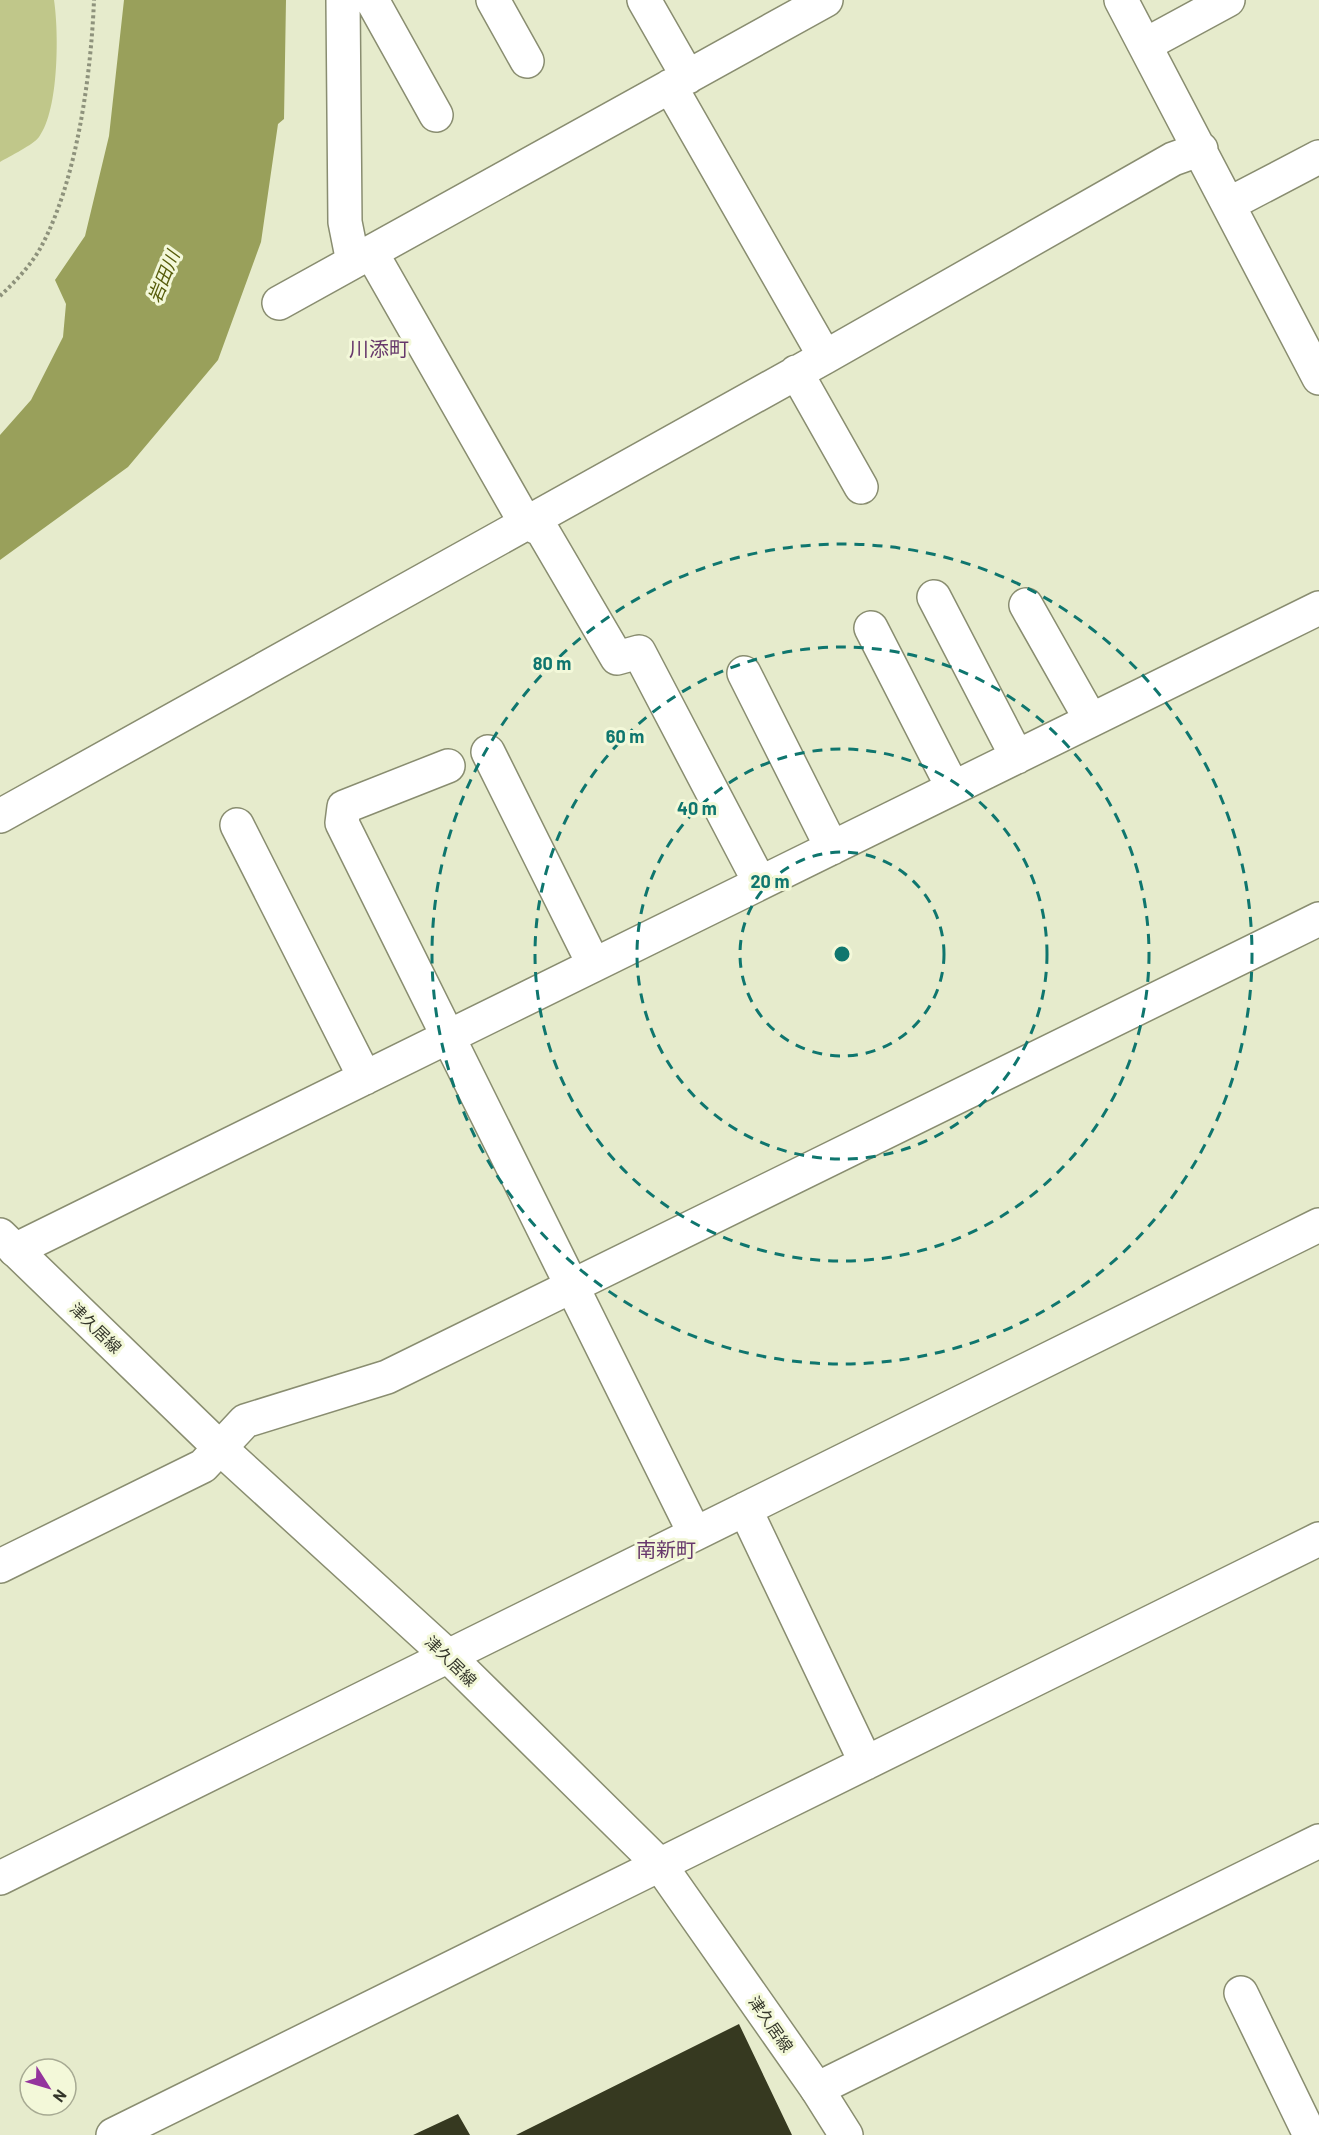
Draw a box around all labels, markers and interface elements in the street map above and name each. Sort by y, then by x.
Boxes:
water label: 岩田川 [143,246,184,306]
district label: 川添町 [349,336,409,360]
text: 80 m [533,652,571,674]
text: 60 m [606,725,644,747]
text: 40 m [677,797,717,819]
text: 20 m [751,870,789,892]
centre of rings [832,944,852,964]
street label: 津久居線 [67,1299,126,1357]
district label: 南新町 [636,1537,696,1561]
street label: 津久居線 [422,1632,481,1690]
street label: 津久居線 [745,1992,798,2055]
north arrow [18,2057,78,2117]
text: N [50,2086,71,2106]

